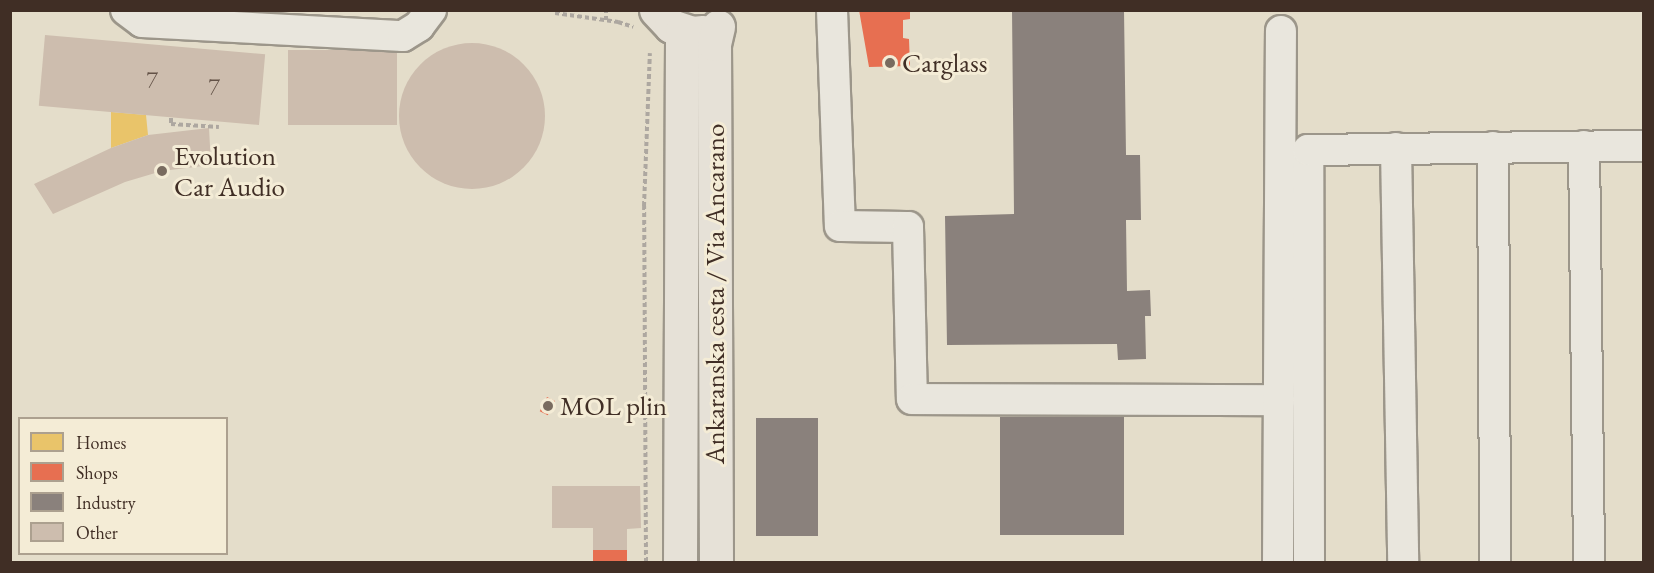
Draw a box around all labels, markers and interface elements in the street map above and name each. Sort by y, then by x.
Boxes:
place label: Carglass [902,47,987,79]
marker: Carglass [883,56,897,70]
house number: 7 [146,66,158,94]
house number: 7 [208,73,220,101]
street label: Ankaranska cesta / Via Ancarano [699,124,731,464]
place label: Evolution Car Audio [174,139,285,202]
marker: Evolution Car Audio [155,164,169,178]
place label: MOL plin [560,390,667,422]
marker: MOL plin [541,399,555,413]
legend [18,417,228,555]
text: Homes [76,431,126,454]
text: Shops [76,461,118,484]
text: Industry [76,491,136,514]
text: Other [76,521,118,544]

